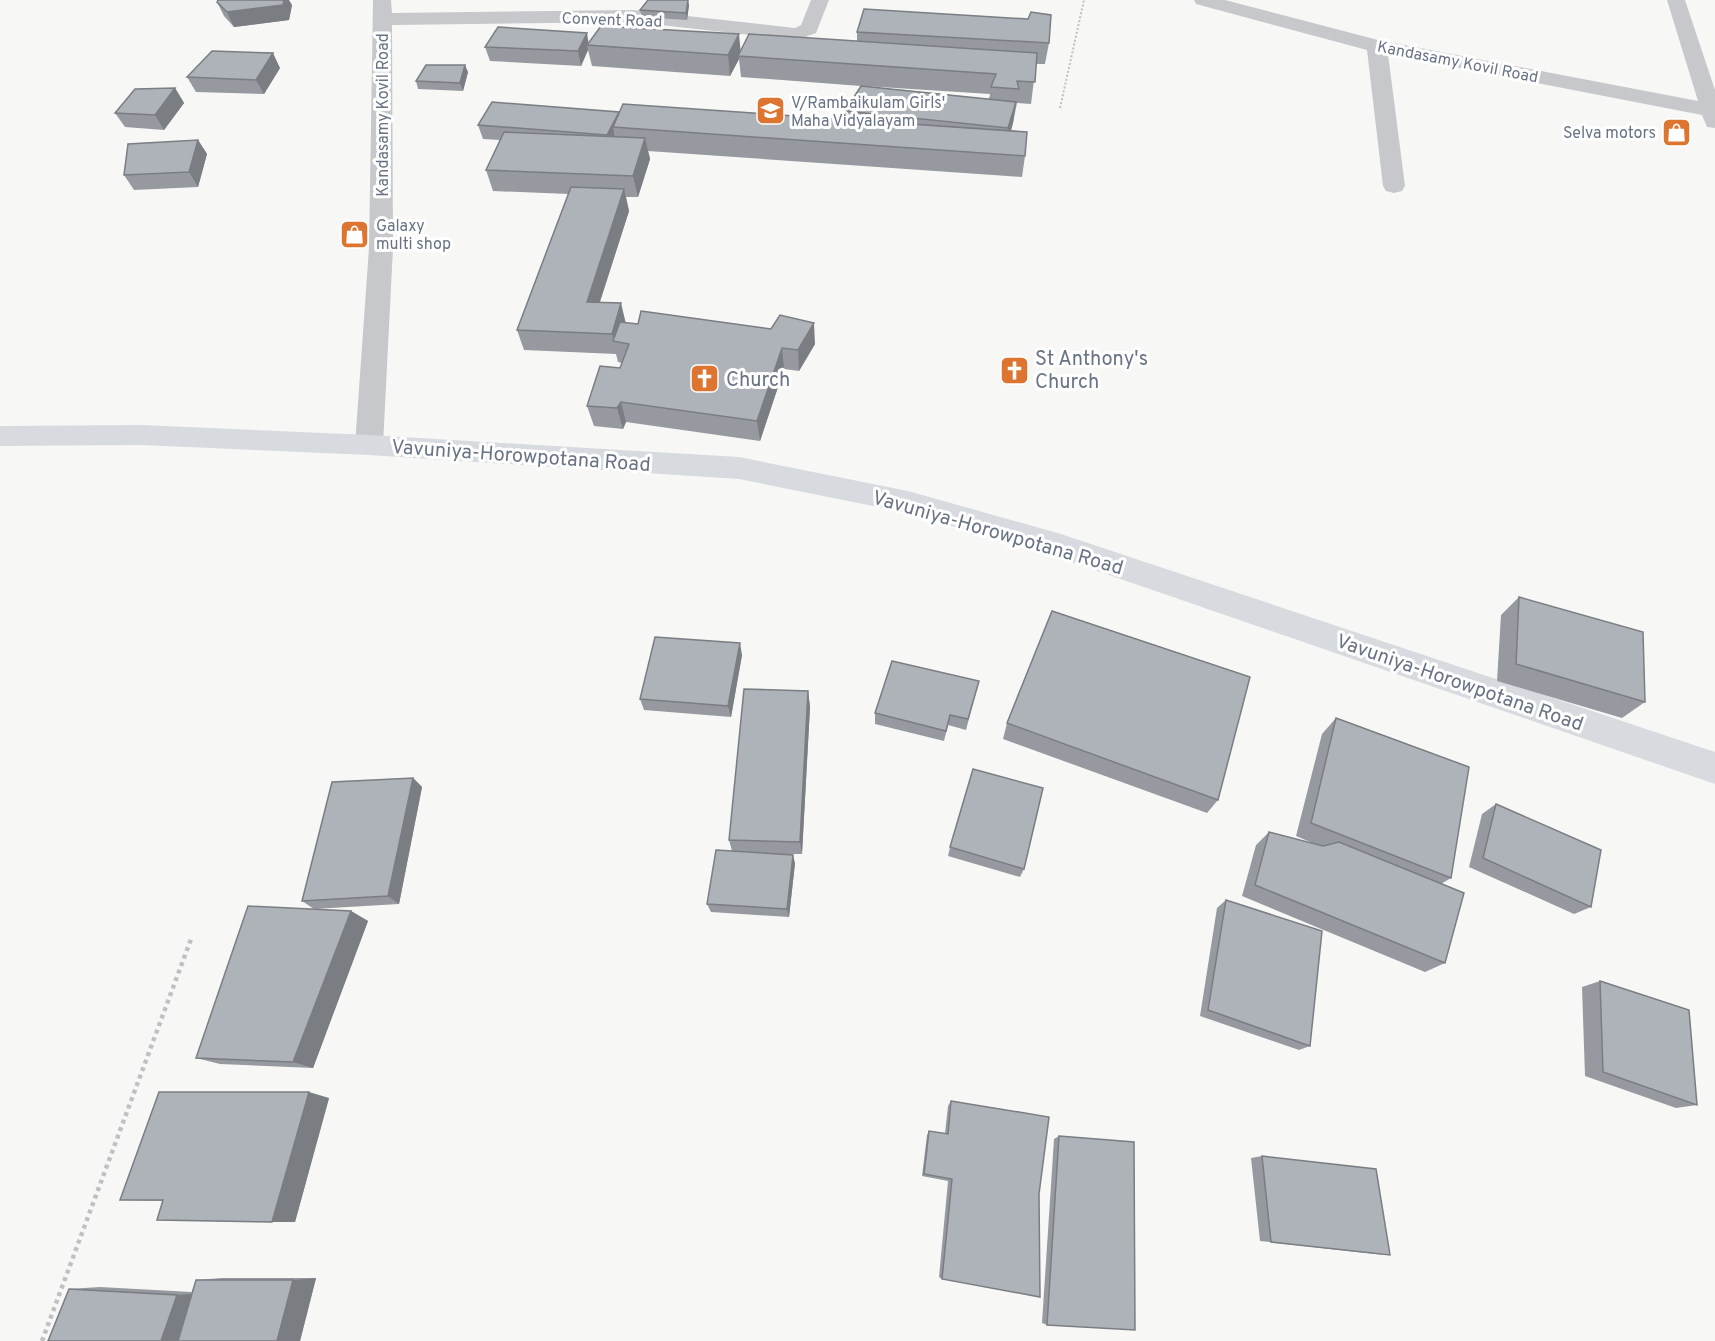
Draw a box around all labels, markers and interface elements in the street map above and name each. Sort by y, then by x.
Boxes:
street label: Convent Road [561,9,663,33]
street label: Kandasamy Kovil Road [374,33,394,197]
street label: Kandasamy Kovil Road [1375,38,1540,88]
place label: V/Rambaikulam Girls' Maha Vidyalayam [791,94,945,132]
school or university icon: V/Rambaikulam Girls' Maha Vidyalayam [754,95,786,127]
shop icon: Selva motors [1661,116,1693,148]
place label: Selva motors [1563,124,1656,144]
place label: Galaxy multi shop [376,217,451,255]
shop icon: Galaxy multi shop [339,218,371,250]
place label: St Anthony's Church [1035,347,1148,396]
church icon: St Anthony's Church [998,354,1030,386]
church icon: Church [689,363,721,395]
place label: Church [726,368,790,394]
street label: Vavuniya-Horowpotana Road [390,435,651,479]
street label: Vavuniya-Horowpotana Road [869,486,1126,582]
street label: Vavuniya-Horowpotana Road [1332,629,1586,738]

